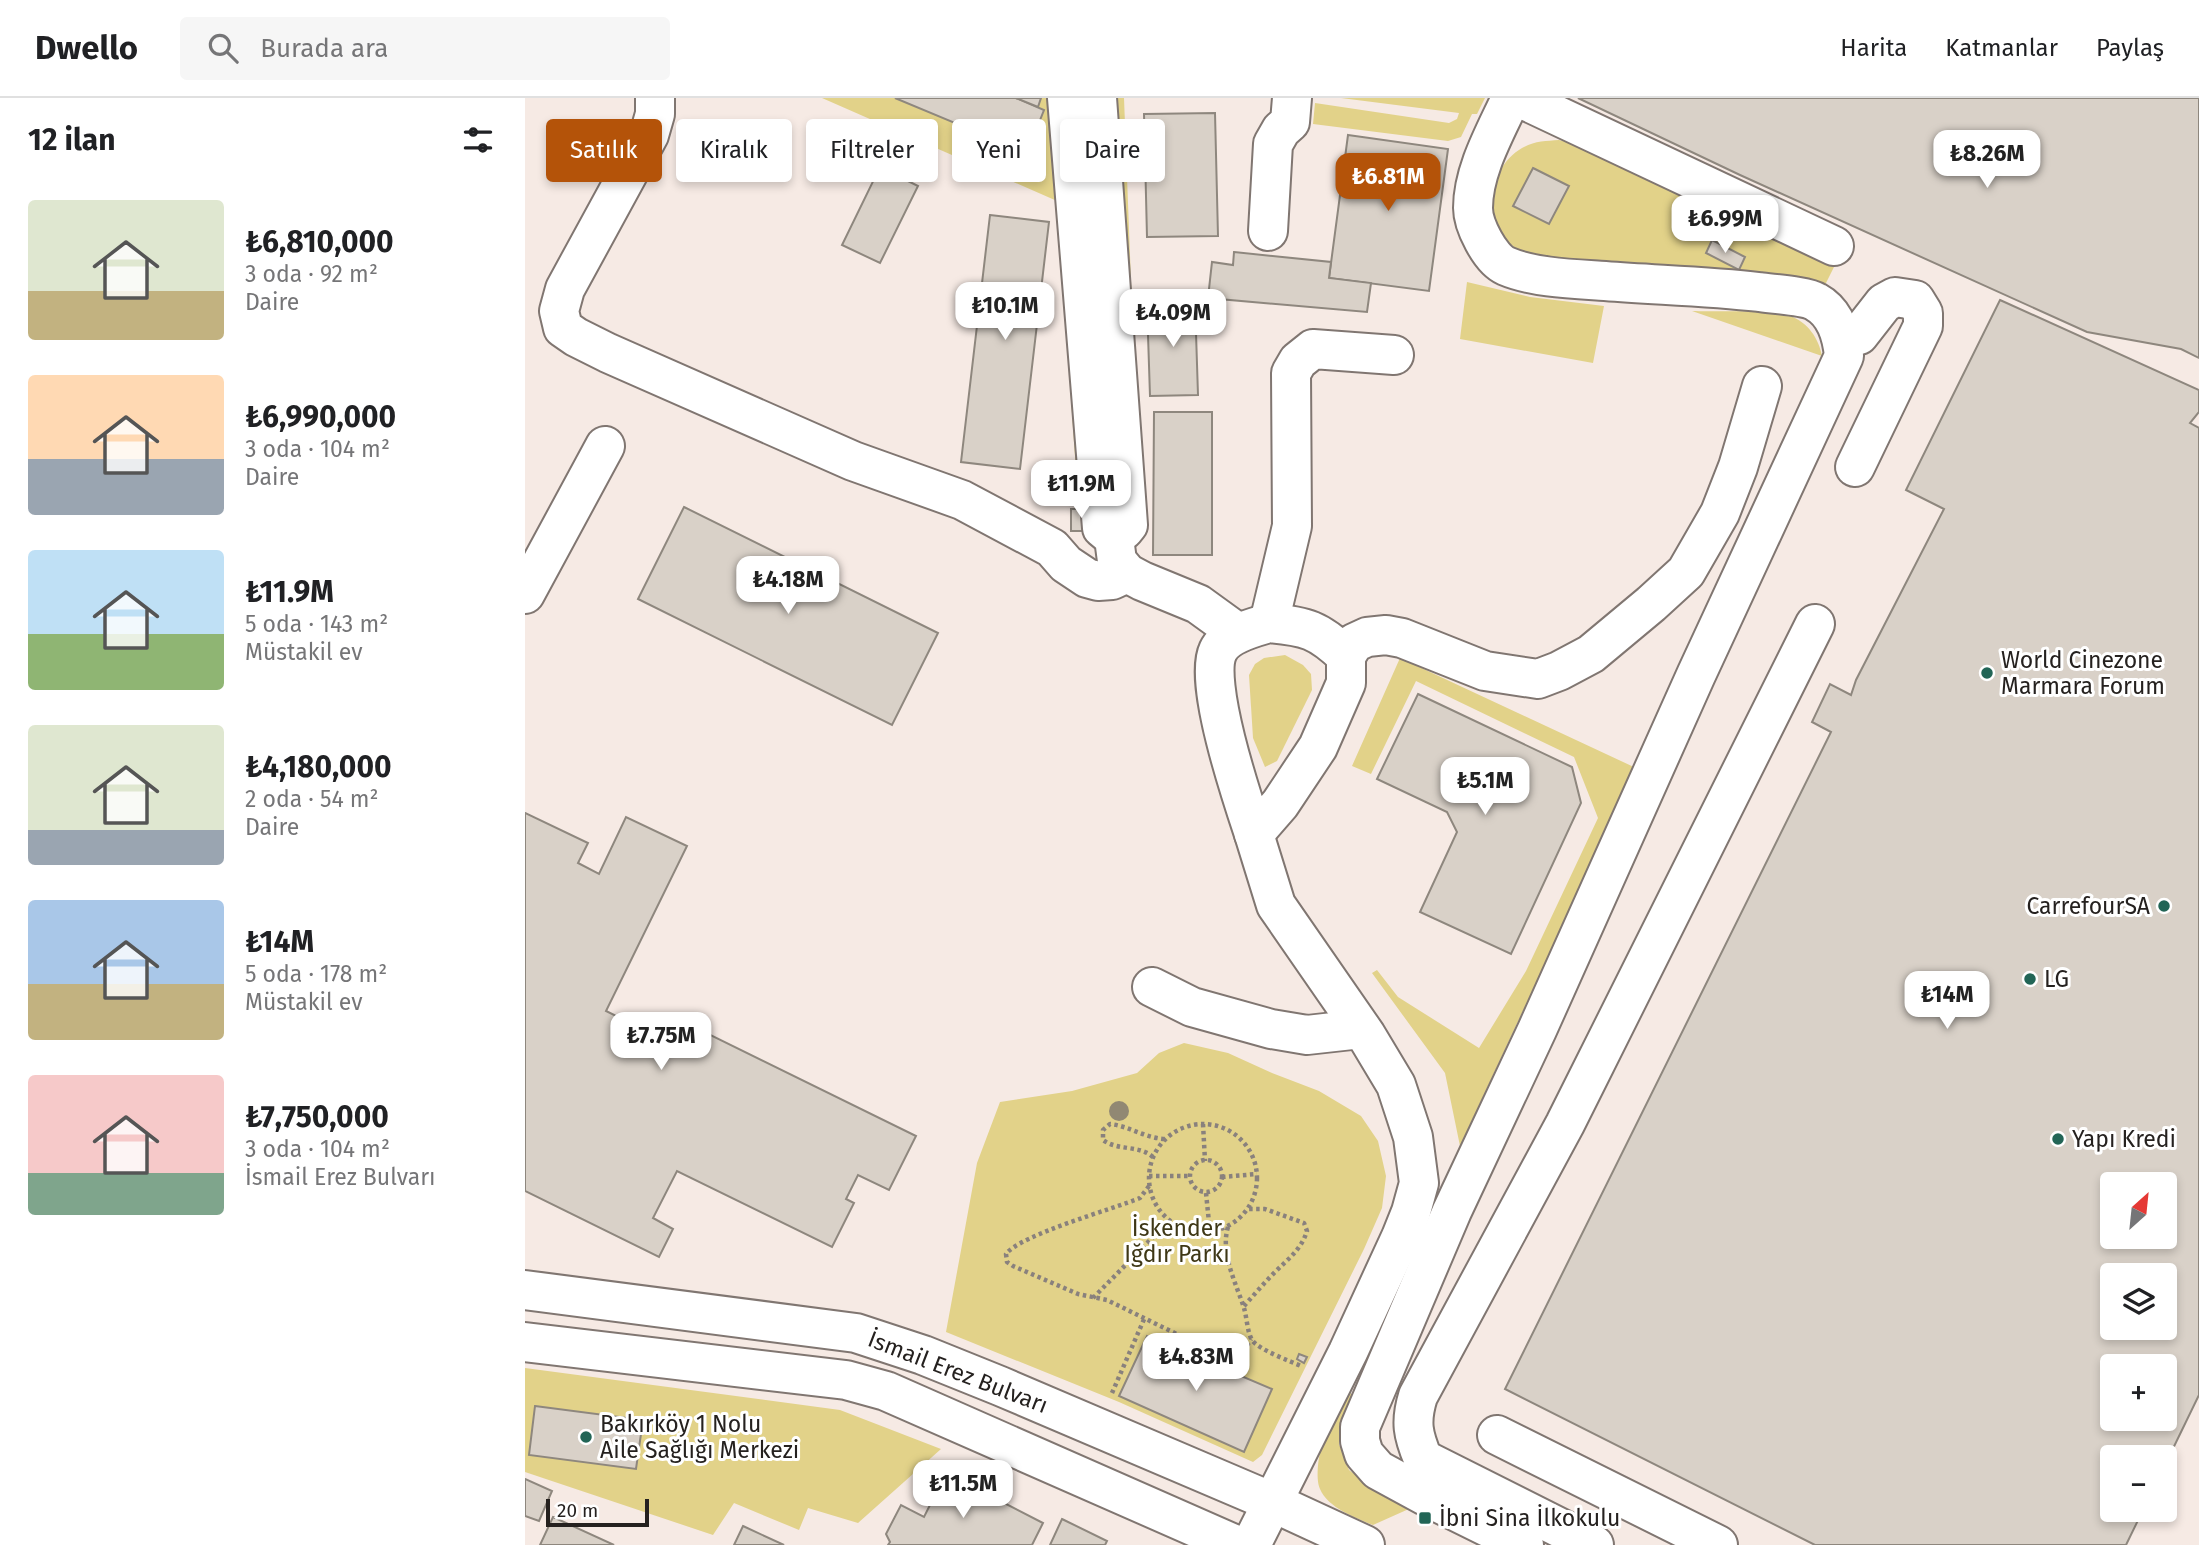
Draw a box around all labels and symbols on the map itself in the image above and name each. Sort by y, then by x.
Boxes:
pin: ₺8.26M [1930,130,2044,190]
pin: ₺6.81M [1331,153,1445,213]
pin: ₺6.99M [1668,195,1782,255]
pin: ₺10.1M [948,282,1062,342]
pin: ₺4.09M [1116,289,1230,349]
pin: ₺11.9M [1024,460,1138,520]
pin: ₺4.18M [731,556,845,616]
place label: World Cinezone Marmara Forum [2001,646,2165,700]
marker: World Cinezone Marmara Forum [1979,665,1995,681]
pin: ₺5.1M [1436,758,1534,817]
place label: CarrefourSA [2026,892,2151,920]
marker: CarrefourSA [2156,898,2172,914]
place label: LG [2044,965,2069,993]
marker: LG [2022,971,2038,987]
pin: ₺14M [1906,972,1988,1031]
pin: ₺7.75M [604,1012,718,1072]
place label: Yapı Kredi [2072,1125,2176,1153]
marker: Yapı Kredi [2050,1131,2066,1147]
north arrow [2100,1172,2177,1250]
park label: İskender Iğdır Parkı [1124,1214,1230,1268]
street label: İsmail Erez Bulvarı [864,1325,1052,1419]
pin: ₺4.83M [1139,1334,1253,1393]
place label: Bakırköy 1 Nolu Aile Sağlığı Merkezi [600,1410,799,1464]
marker: Bakırköy 1 Nolu Aile Sağlığı Merkezi [578,1429,594,1445]
pin: ₺11.5M [906,1460,1020,1520]
scale bar [546,1496,649,1528]
place label: İbni Sina İlkokulu [1439,1504,1620,1532]
marker: İbni Sina İlkokulu [1417,1510,1433,1526]

